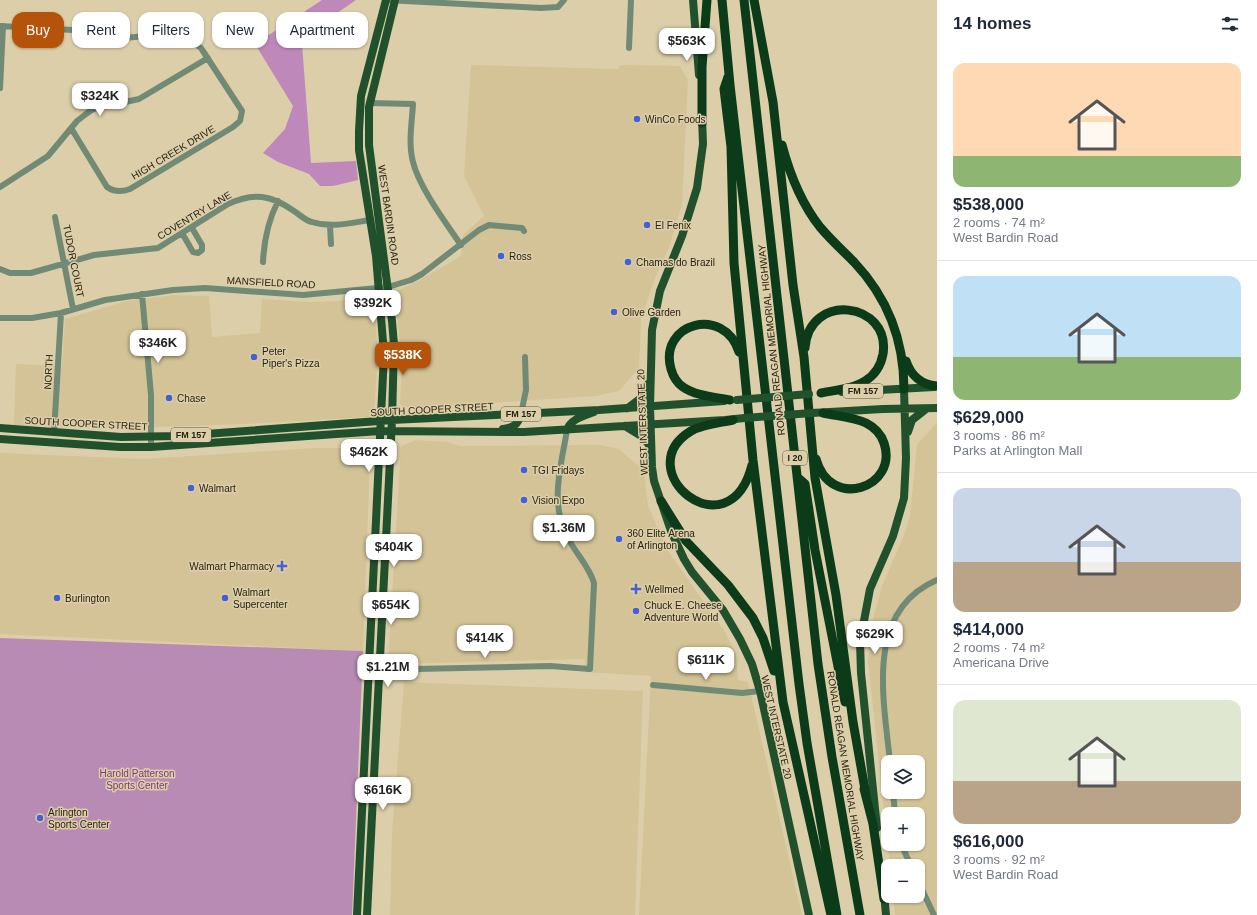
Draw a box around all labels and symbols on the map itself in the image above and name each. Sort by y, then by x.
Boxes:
pin: $563K [659,28,715,62]
pin: $324K [72,83,128,117]
marker: WinCo Foods [632,114,642,124]
place label: WinCo Foods [645,114,706,125]
street label: HIGH CREEK DRIVE [129,123,217,182]
street label: WEST BARDIN ROAD [376,164,401,266]
street label: COVENTRY LANE [155,189,233,242]
marker: El Fenix [642,220,652,230]
place label: El Fenix [655,220,691,231]
street label: TUDOR COURT [61,224,86,298]
street label: RONALD REAGAN MEMORIAL HIGHWAY [756,244,787,436]
marker: Ross [496,251,506,261]
place label: Ross [509,251,532,262]
marker: Chamas do Brazil [623,257,633,267]
place label: Chamas do Brazil [636,257,715,268]
street label: MANSFIELD ROAD [226,275,316,290]
pin: $392K [345,290,401,324]
marker: Olive Garden [609,307,619,317]
place label: Olive Garden [622,307,681,318]
pin: $346K [130,330,186,364]
pin: $538K [375,342,431,376]
place label: Peter Piper's Pizza [262,346,320,369]
marker: Peter Piper's Pizza [249,352,259,362]
street label: NORTH [42,354,55,390]
street label: WEST INTERSTATE 20 [635,368,650,475]
road number: FM 157 [843,384,883,398]
marker: Chase [164,393,174,403]
place label: Chase [177,393,206,404]
street label: SOUTH COOPER STREET [370,401,494,418]
road number: FM 157 [501,407,541,421]
street label: SOUTH COOPER STREET [24,415,148,432]
road number: FM 157 [171,428,211,442]
pin: $462K [341,439,397,473]
road number: I 20 [783,451,807,465]
marker: TGI Fridays [519,465,529,475]
place label: TGI Fridays [532,465,584,476]
marker: Walmart [186,483,196,493]
place label: Walmart [199,483,236,494]
marker: Vision Expo [519,495,529,505]
place label: Vision Expo [532,495,585,506]
pin: $1.36M [531,515,597,549]
place label: 360 Elite Arena of Arlington [627,528,695,551]
pin: $404K [366,534,422,568]
marker: 360 Elite Arena of Arlington [614,534,624,544]
place label: Walmart Pharmacy [189,561,274,572]
marker: Walmart Pharmacy [277,561,287,571]
marker: Wellmed [630,583,642,595]
place label: Wellmed [645,584,684,595]
place label: Walmart Supercenter [233,587,288,610]
pin: $654K [363,592,419,626]
marker: Burlington [52,593,62,603]
place label: Burlington [65,593,110,604]
marker: Walmart Supercenter [220,593,230,603]
place label: Chuck E. Cheese Adventure World [644,600,722,623]
marker: Chuck E. Cheese Adventure World [631,606,641,616]
pin: $629K [847,621,903,655]
pin: $414K [457,625,513,659]
pin: $611K [678,647,734,681]
pin: $1.21M [355,654,421,688]
street label: RONALD REAGAN MEMORIAL HIGHWAY [825,670,866,862]
street label: WEST INTERSTATE 20 [759,674,794,780]
park label: Harold Patterson Sports Center [99,768,175,791]
pin: $616K [355,777,411,811]
place label: Arlington Sports Center [48,807,110,830]
marker: Arlington Sports Center [35,813,45,823]

